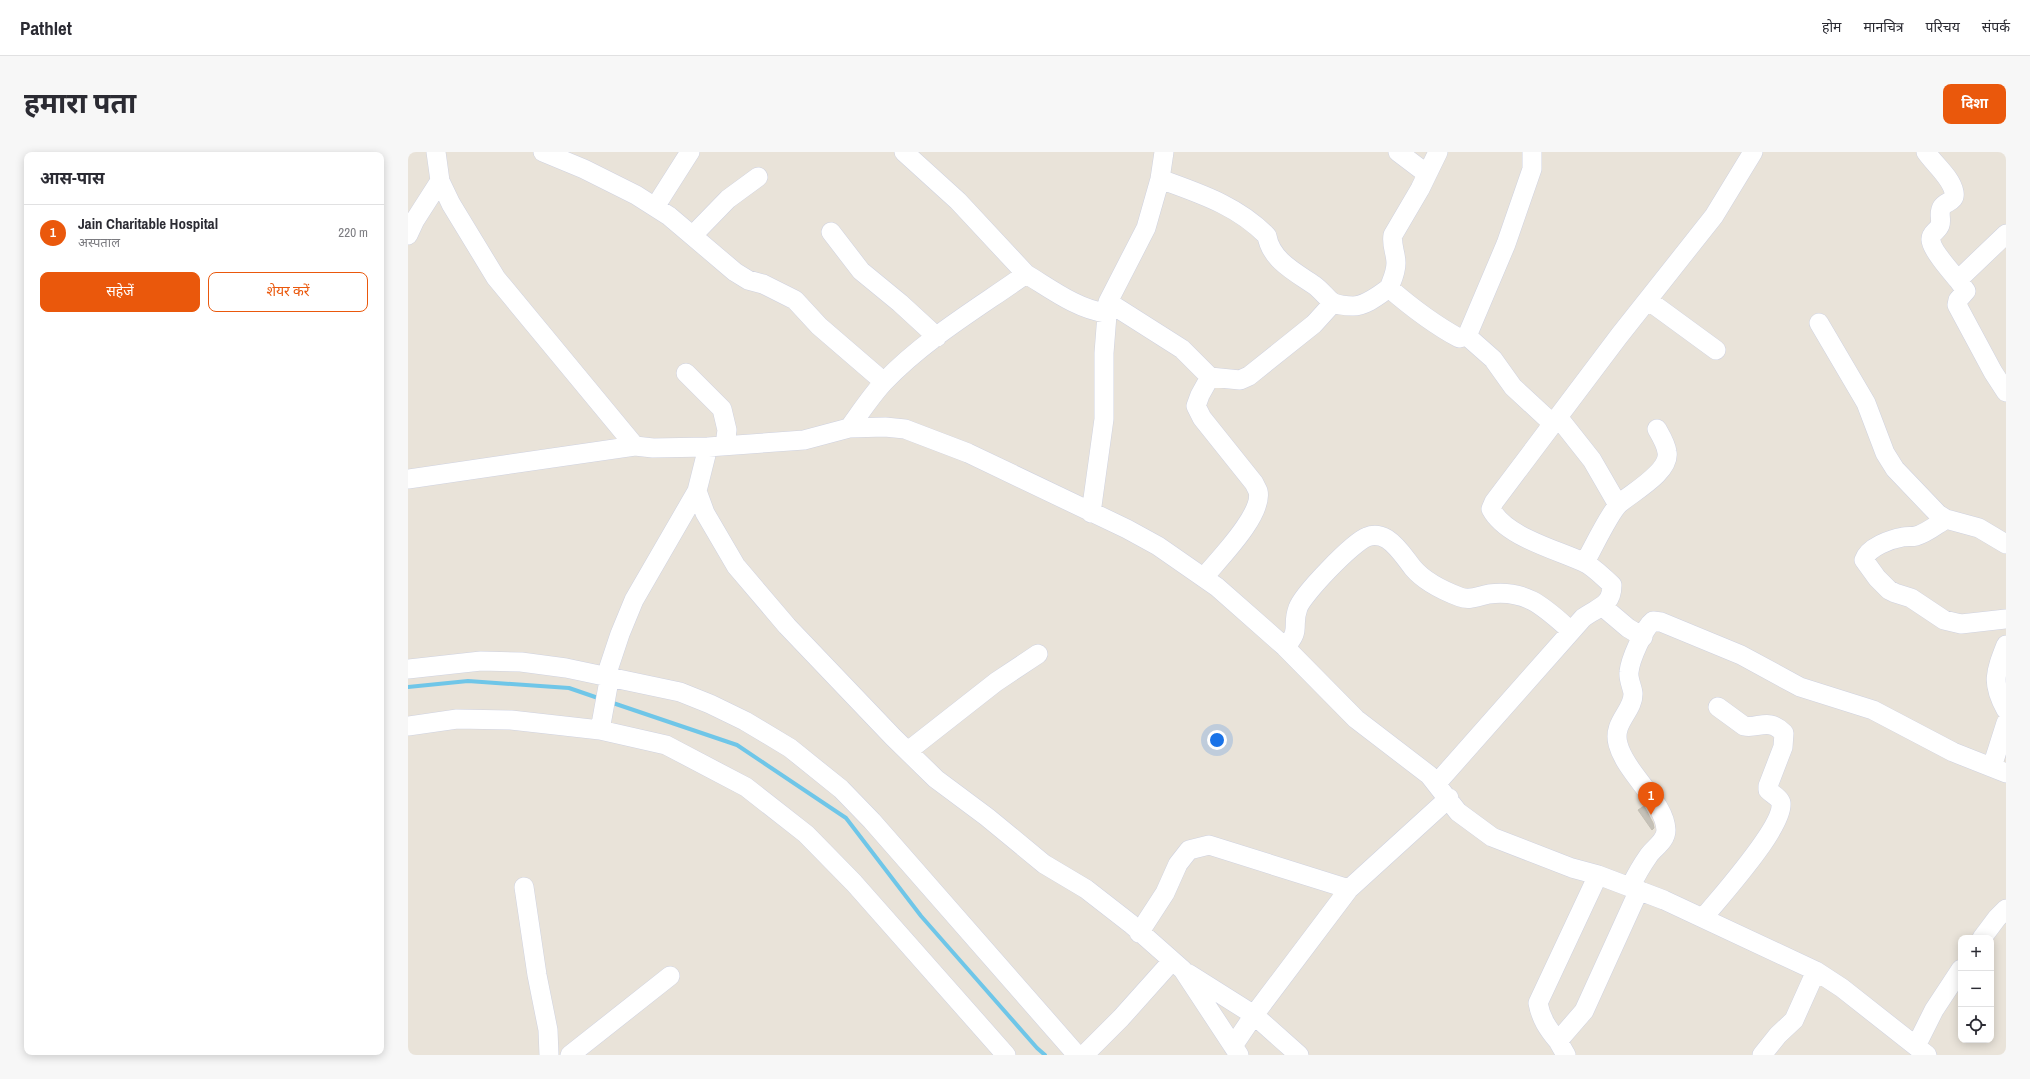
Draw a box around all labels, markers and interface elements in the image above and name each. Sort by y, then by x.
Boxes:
text: Pathlet [20,15,72,41]
text: होम [1822,18,1841,36]
text: मानचित्र [1863,18,1904,36]
text: परिचय [1926,18,1960,36]
text: संपर्क [1982,18,2010,36]
text: हमारा पता [24,84,136,122]
button: दिशा [1943,84,2006,124]
text: आस-पास [40,166,105,189]
text: Jain Charitable Hospital [78,213,218,234]
text: 1 [50,224,56,241]
text: 220 m [338,224,368,241]
text: अस्पताल [78,234,120,251]
button: सहेजें [40,272,200,312]
button: शेयर करें [208,272,368,312]
your location [1207,730,1227,750]
pin: 1 [1638,782,1664,815]
map controls [1958,935,1994,1043]
button: + [1958,935,1994,971]
button: − [1958,971,1994,1007]
button: locate [1958,1007,1994,1043]

